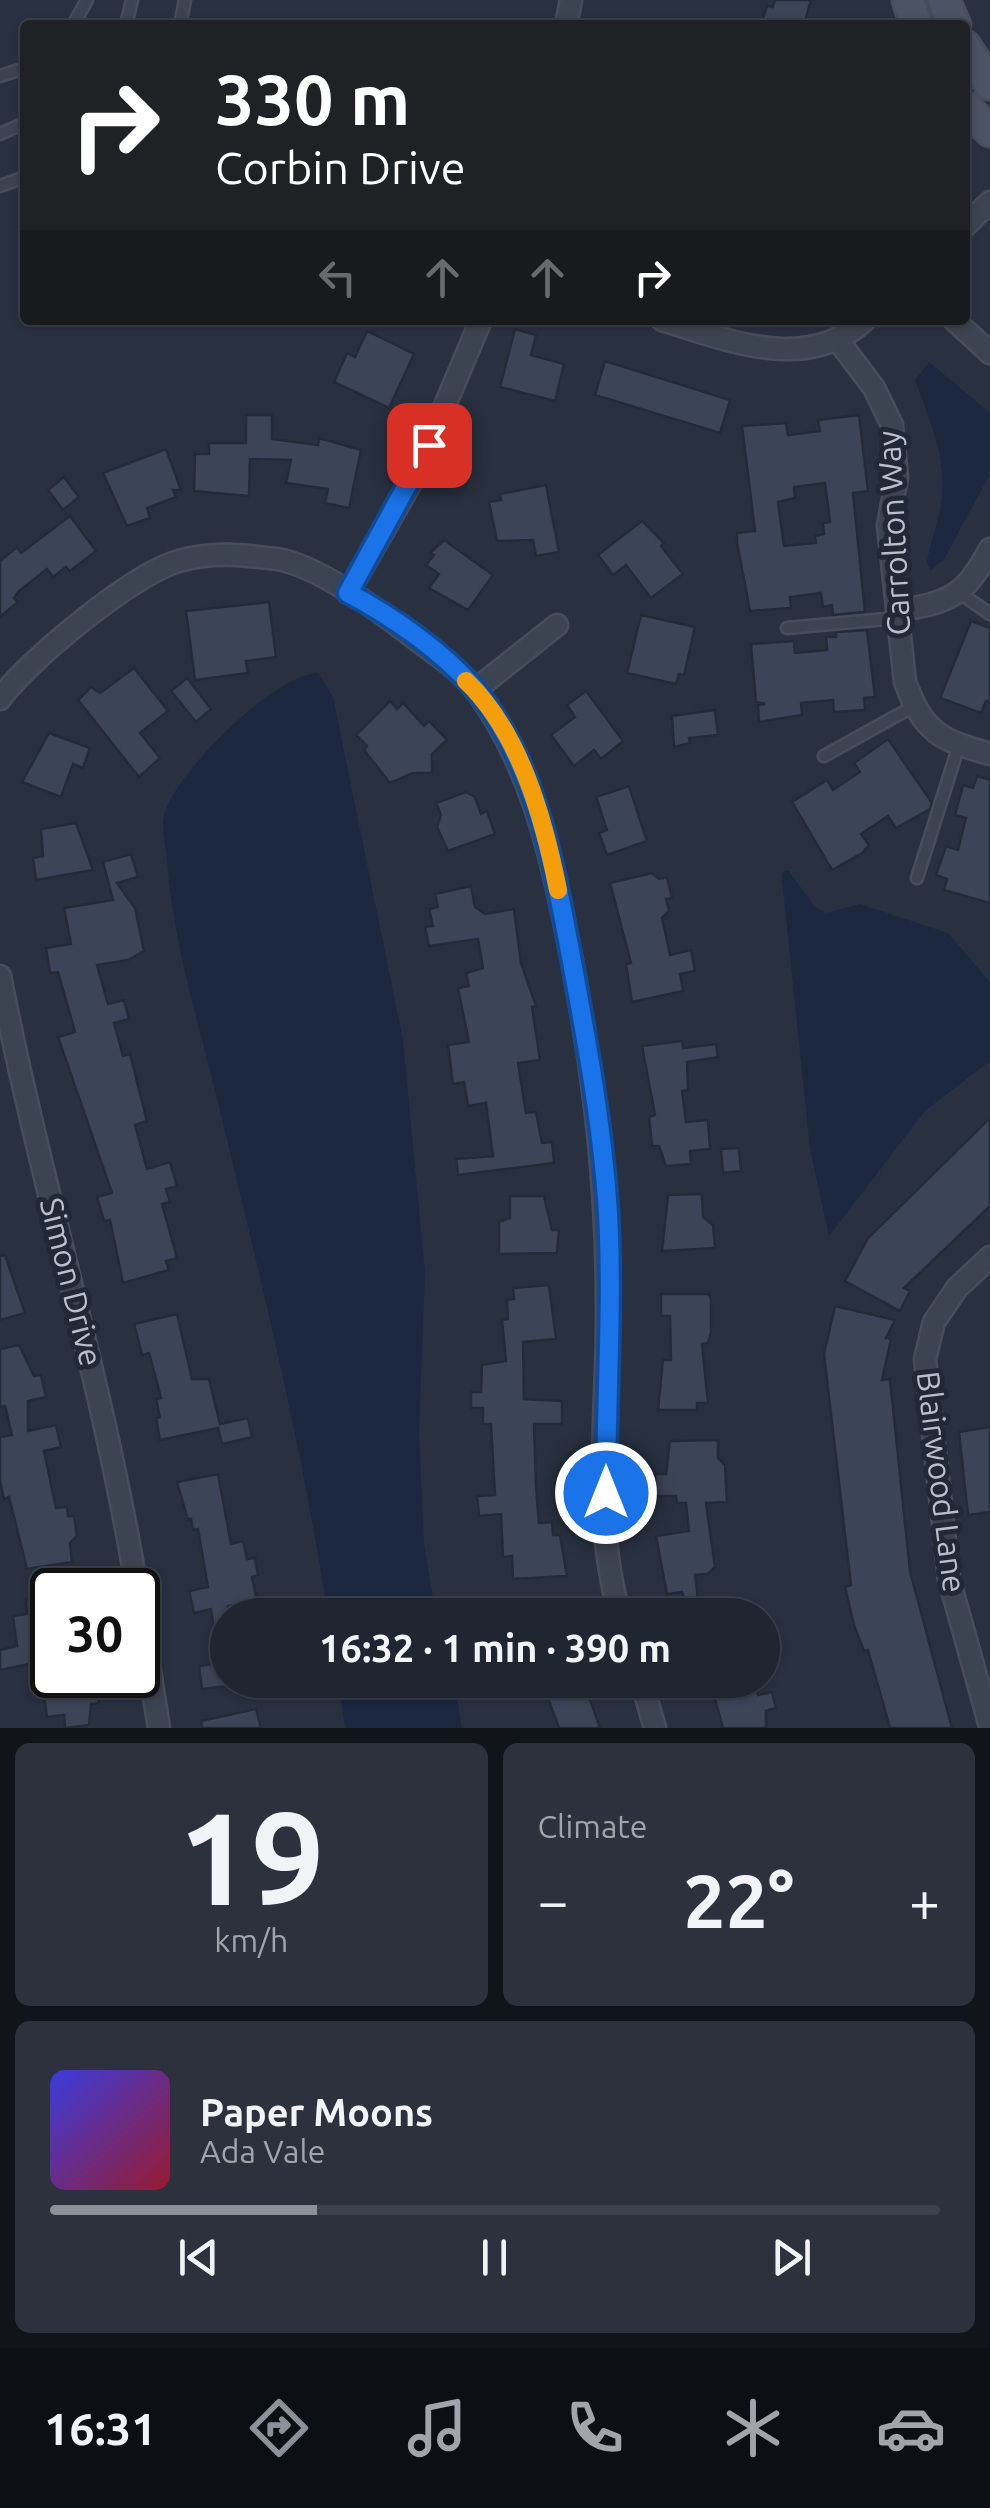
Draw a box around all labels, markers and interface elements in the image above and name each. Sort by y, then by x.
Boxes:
icon: right [50,60,180,190]
text: 330 m [215,60,410,138]
text: Corbin Drive [215,142,466,193]
icon: left [310,250,365,305]
icon: ahead [415,250,470,305]
icon: ahead [520,250,575,305]
icon: right [625,250,680,305]
pin [387,403,472,488]
icon: arrive [402,418,457,473]
street label: Carrolton Way [870,430,916,636]
street label: Simon Drive [34,1194,110,1370]
street label: Blairwood Lane [911,1369,973,1595]
position arrow [554,1441,658,1545]
speed limit sign: 30 [30,1568,160,1698]
text: 16:32 · 1 min · 390 m [319,1627,671,1669]
text: 19 [178,1784,325,1930]
text: Climate [538,1808,648,1844]
text: 22° [683,1858,794,1942]
text: − [538,1870,569,1931]
text: + [909,1870,940,1931]
text: km/h [214,1922,288,1958]
text: Paper Moons [200,2091,433,2133]
text: Ada Vale [200,2133,326,2169]
icon: previous [171,2230,226,2285]
icon: pause [467,2230,522,2285]
icon: next [764,2230,819,2285]
icon: directions [244,2393,314,2463]
icon: music [402,2393,472,2463]
icon: phone [560,2393,630,2463]
icon: climate [718,2393,788,2463]
icon: car [876,2393,946,2463]
text: 16:31 [44,2403,157,2454]

